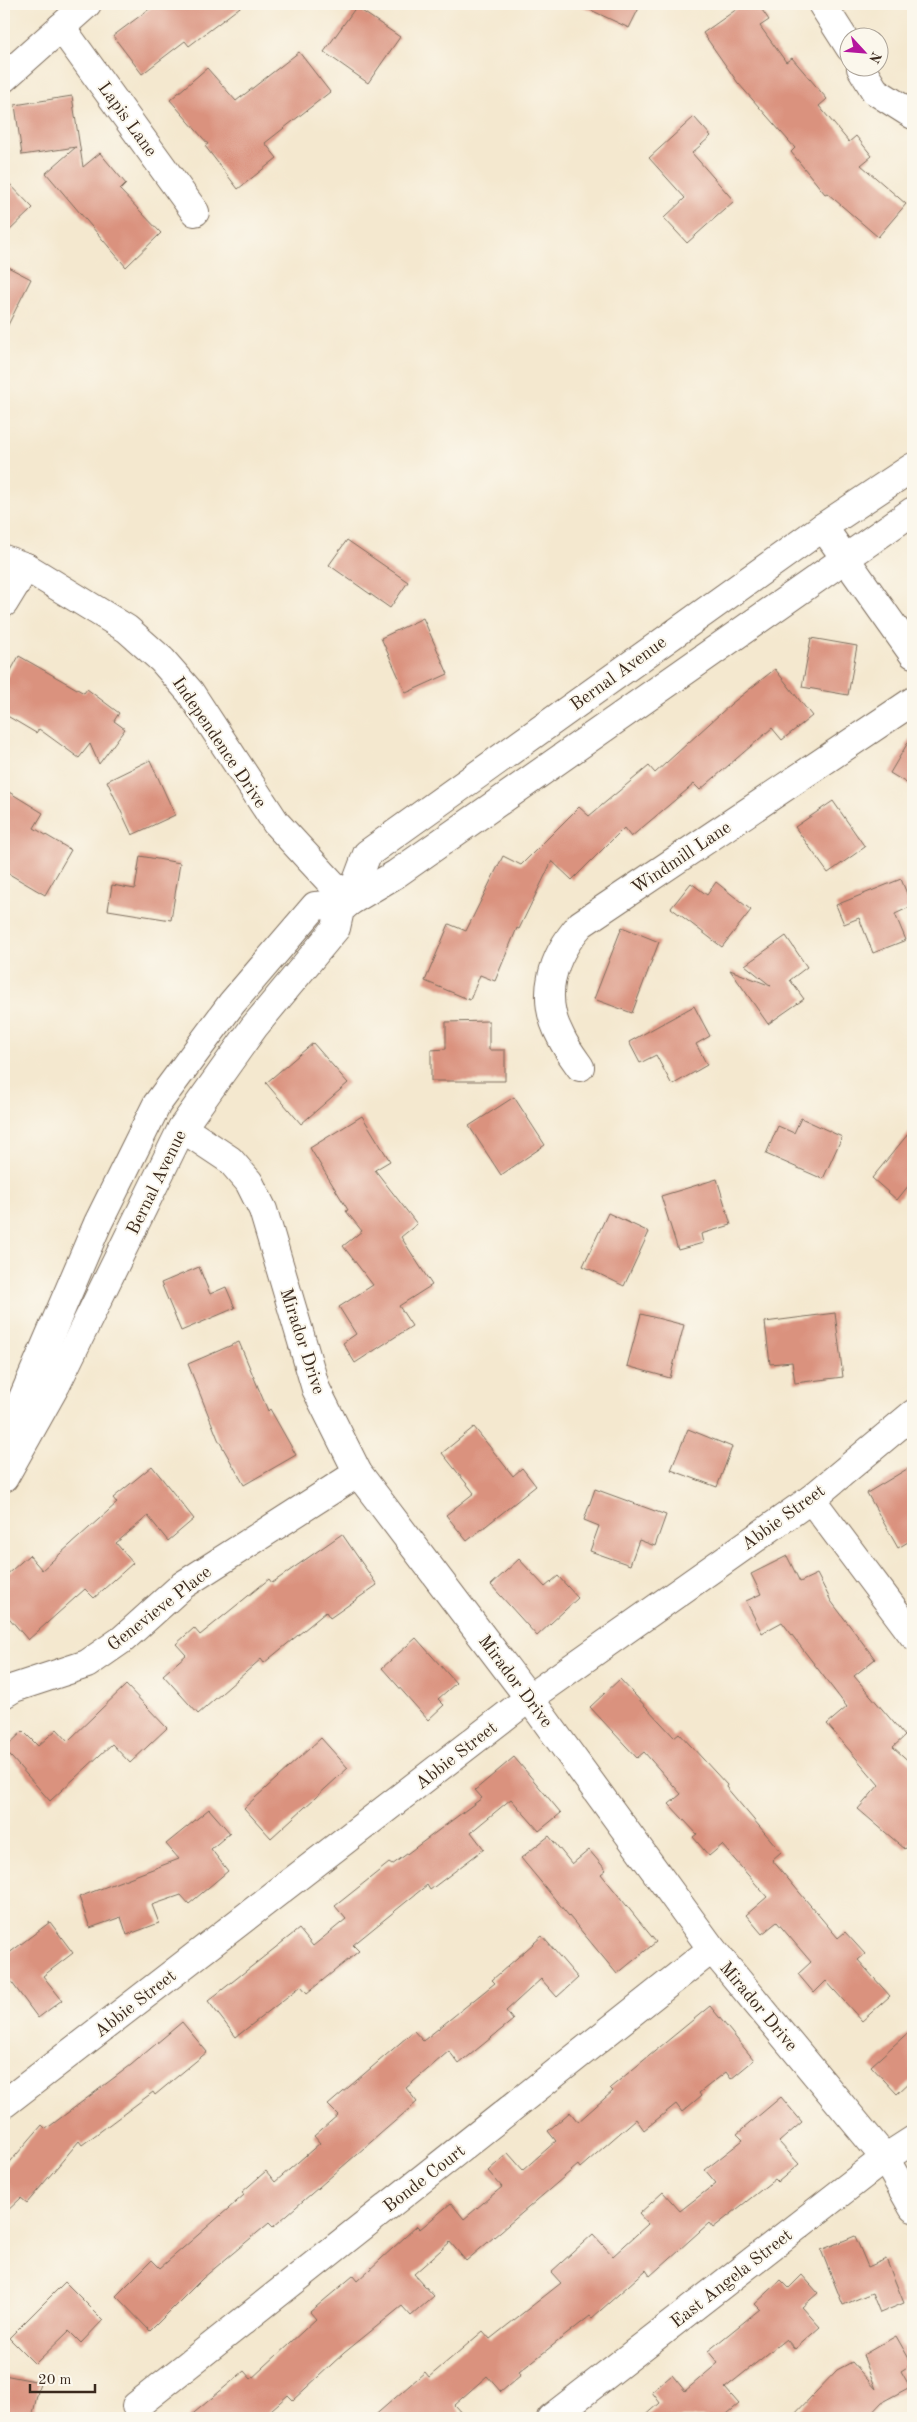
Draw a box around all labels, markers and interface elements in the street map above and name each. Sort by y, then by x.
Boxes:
north arrow [840,28,890,78]
text: N [866,49,883,65]
street label: Lapis Lane [94,79,160,160]
street label: Bernal Avenue [567,633,670,715]
street label: Independence Drive [169,674,270,811]
street label: Windmill Lane [629,818,734,898]
street label: Bernal Avenue [124,1127,190,1238]
street label: Mirador Drive [276,1286,328,1396]
street label: Abbie Street [739,1482,829,1554]
street label: Genevieve Place [104,1563,215,1655]
street label: Mirador Drive [475,1632,556,1731]
street label: Abbie Street [412,1719,501,1793]
street label: Mirador Drive [716,1959,801,2055]
street label: Abbie Street [91,1967,180,2041]
street label: Bonde Court [380,2142,469,2216]
street label: East Angela Street [668,2226,796,2332]
scale bar [30,2362,95,2394]
text: 20 m [38,2373,72,2388]

